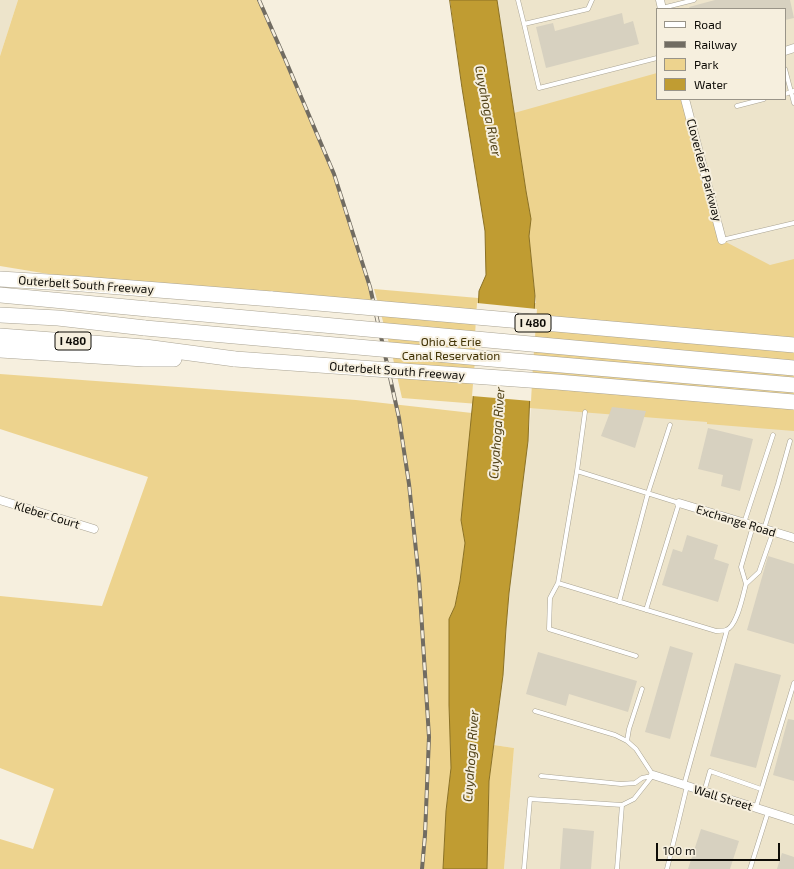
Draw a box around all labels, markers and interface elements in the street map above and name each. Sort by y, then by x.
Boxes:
legend [656,8,786,100]
text: Road [694,17,722,31]
text: Railway [694,37,737,51]
text: Park [694,57,719,71]
water label: Cuyahoga River [472,64,504,158]
text: Water [694,77,728,91]
street label: Cloverleaf Parkway [683,117,725,223]
street label: Outerbelt South Freeway [18,273,154,297]
road number: I 480 [515,314,551,332]
road number: I 480 [55,332,91,350]
park label: Ohio & Erie Canal Reservation [402,335,500,363]
street label: Outerbelt South Freeway [329,359,465,383]
water label: Cuyahoga River [486,386,508,480]
street label: Kleber Court [12,498,82,532]
street label: Exchange Road [694,502,778,540]
water label: Cuyahoga River [460,709,482,803]
street label: Wall Street [692,782,754,814]
scale bar [658,835,782,861]
text: 100 m [663,843,695,857]

